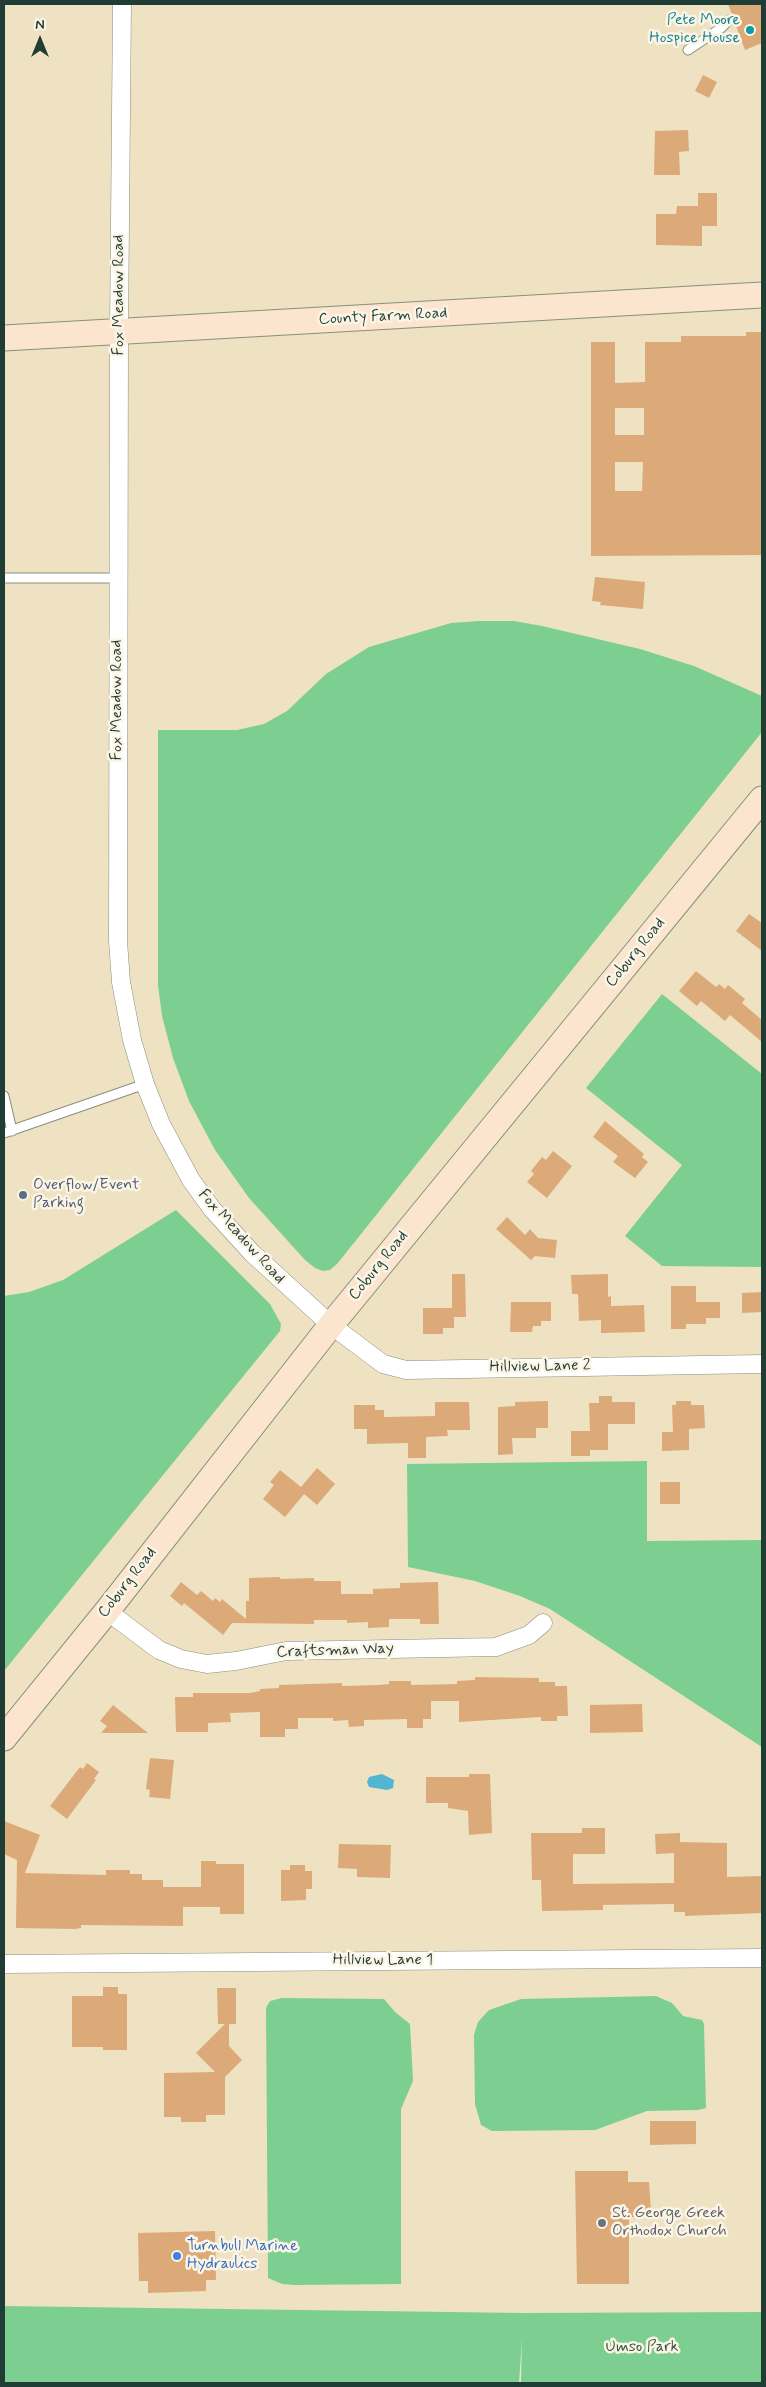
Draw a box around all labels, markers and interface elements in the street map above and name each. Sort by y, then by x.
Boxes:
place label: Pete Moore Hospice House [649,11,740,49]
north arrow [15,15,65,65]
text: N [35,16,45,34]
marker: Pete Moore Hospice House [744,24,756,36]
street label: Fox Meadow Road [110,235,130,355]
street label: County Farm Road [318,304,448,330]
street label: Fox Meadow Road [108,640,128,760]
street label: Coburg Road [602,914,670,992]
place label: Overflow/Event Parking [33,1176,140,1214]
street label: Fox Meadow Road [193,1186,289,1288]
marker: Overflow/Event Parking [17,1189,29,1201]
street label: Coburg Road [345,1227,413,1305]
street label: Hillview Lane 2 [489,1357,591,1377]
street label: Coburg Road [95,1544,161,1622]
street label: Craftsman Way [276,1639,394,1663]
street label: Hillview Lane 1 [333,1951,433,1971]
place label: St. George Greek Orthodox Church [612,2204,727,2242]
marker: St. George Greek Orthodox Church [596,2217,608,2229]
place label: Turnbull Marine Hydraulics [187,2237,298,2275]
marker: Turnbull Marine Hydraulics [171,2250,183,2262]
park label: Umso Park [606,2338,678,2358]

